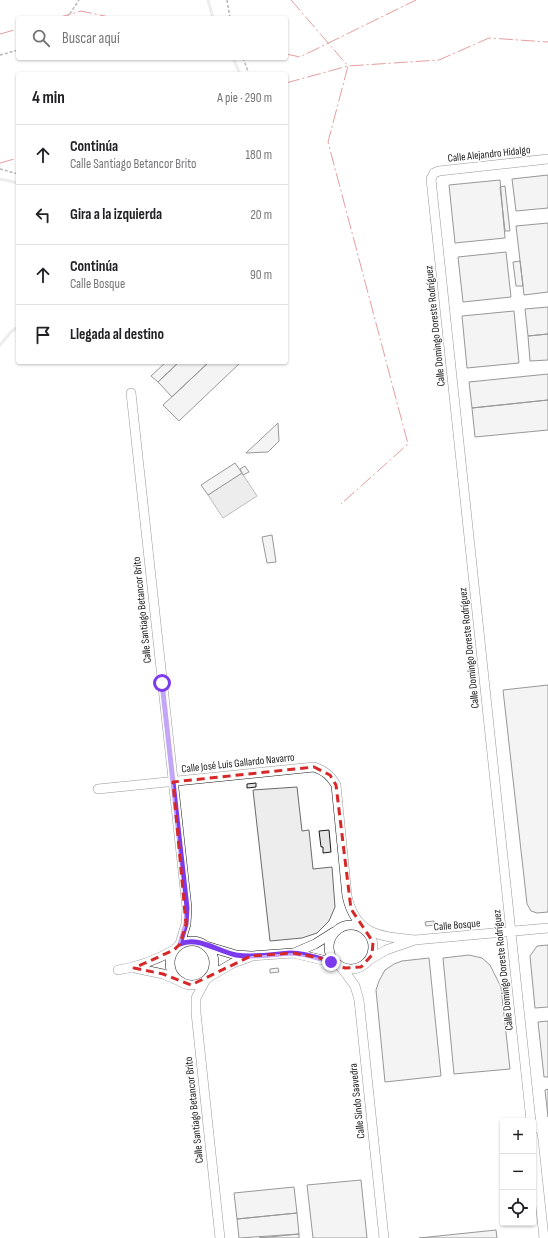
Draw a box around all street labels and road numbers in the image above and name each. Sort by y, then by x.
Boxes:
street label: Calle Alejandro Hidalgo [447,143,531,165]
street label: Calle Domingo Doreste Rodríguez [422,265,448,387]
street label: Calle Santiago Betancor Brito [130,556,154,664]
street label: Calle Domingo Doreste Rodríguez [456,587,482,709]
street label: Calle José Luis Gallardo Navarro [181,751,296,775]
street label: Calle Domingo Doreste Rodríguez [490,909,516,1031]
street label: Calle Bosque [433,916,481,934]
street label: Calle Santiago Betancor Brito [182,1056,206,1164]
street label: Calle Sindo Saavedra [347,1063,367,1139]

